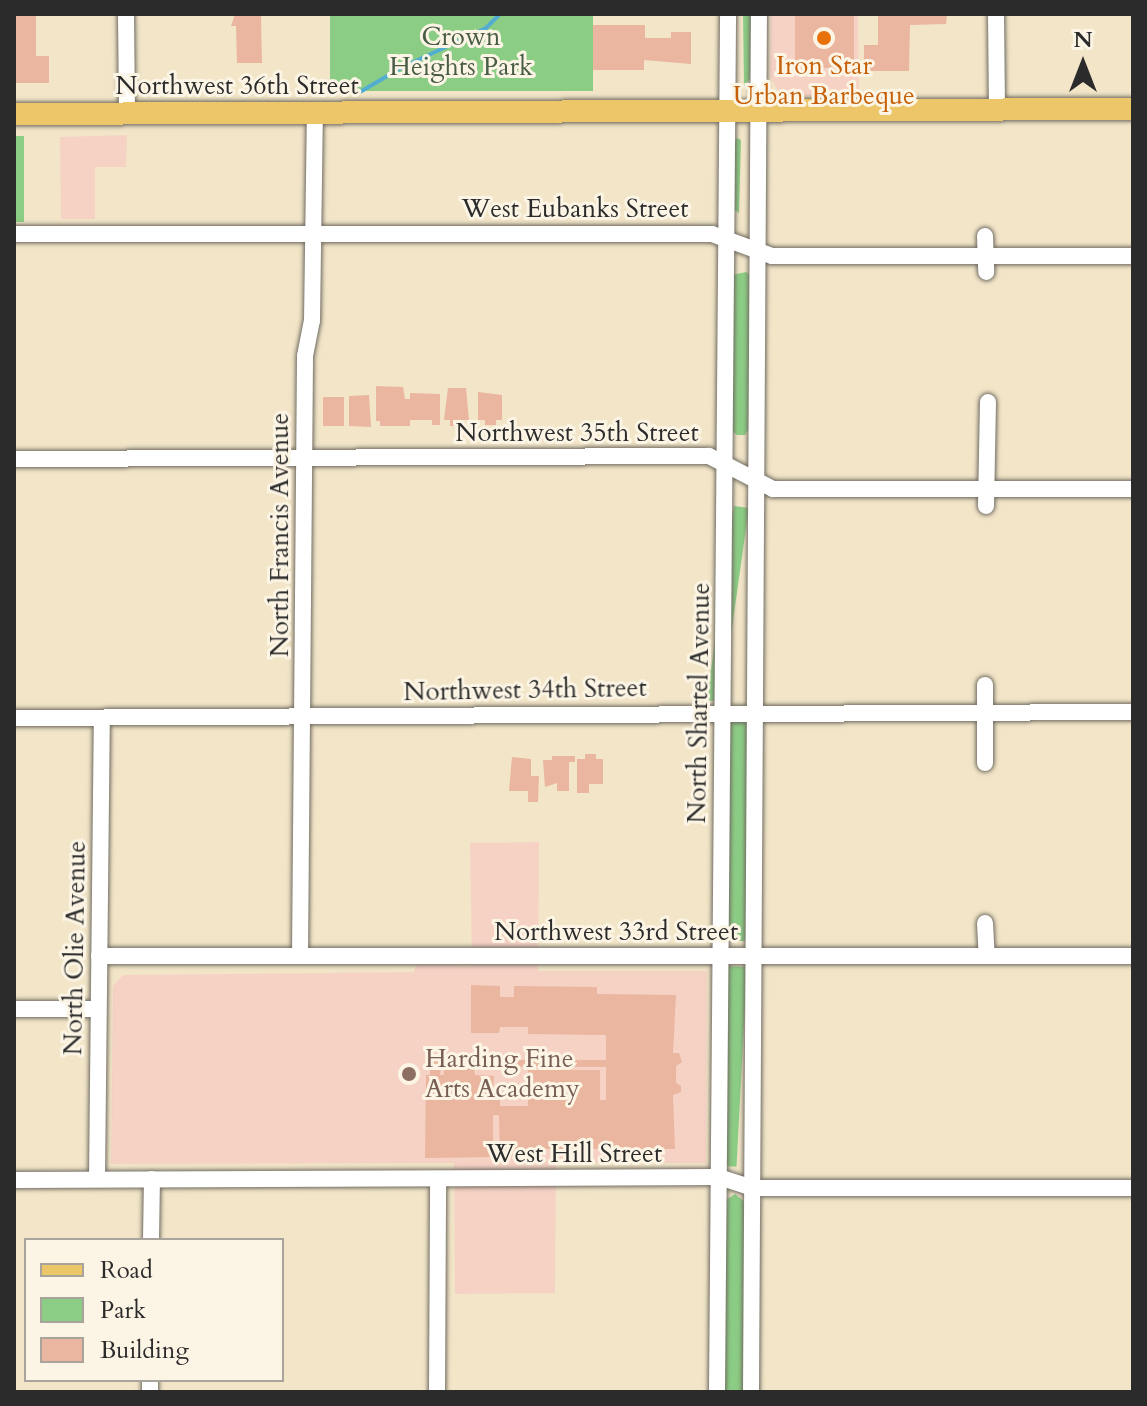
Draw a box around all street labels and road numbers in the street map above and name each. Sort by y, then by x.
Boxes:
street label: Northwest 36th Street [115,70,359,102]
street label: West Eubanks Street [462,193,688,225]
street label: North Francis Avenue [264,413,296,657]
street label: Northwest 35th Street [455,417,699,449]
street label: North Shartel Avenue [681,582,717,824]
street label: Northwest 34th Street [403,672,647,708]
street label: North Olie Avenue [58,840,92,1056]
street label: Northwest 33rd Street [494,916,738,948]
street label: West Hill Street [486,1138,662,1170]

